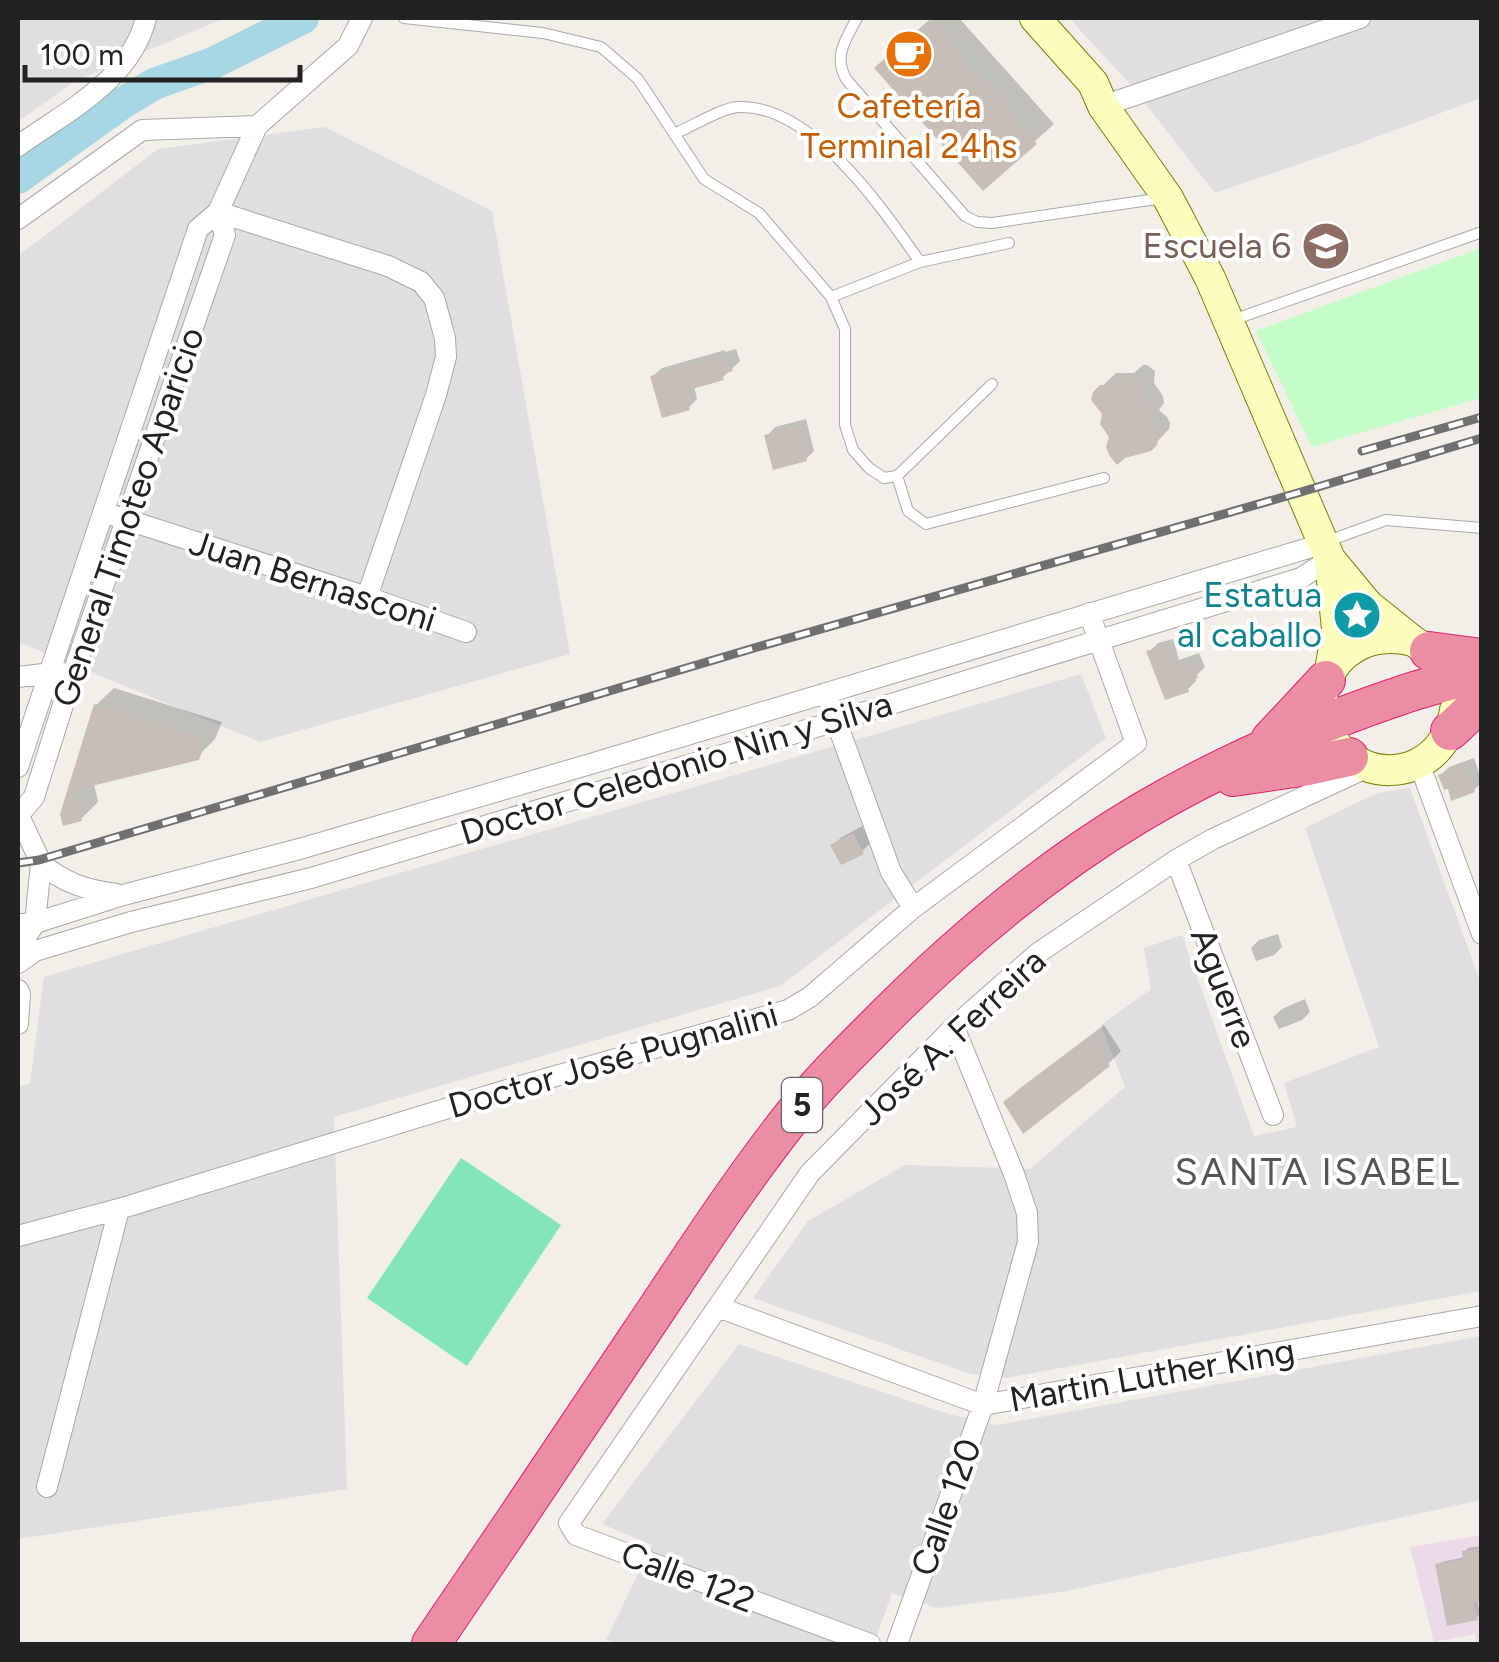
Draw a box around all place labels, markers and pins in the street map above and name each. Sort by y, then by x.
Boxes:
cafe icon: Cafetería Terminal 24hs [883,28,935,80]
place label: Cafetería Terminal 24hs [801,85,1017,167]
school or university icon: Escuela 6 [1300,220,1352,272]
place label: Escuela 6 [1142,225,1291,267]
place label: Estatua al caballo [1177,574,1322,656]
place icon: Estatua al caballo [1331,589,1383,641]

